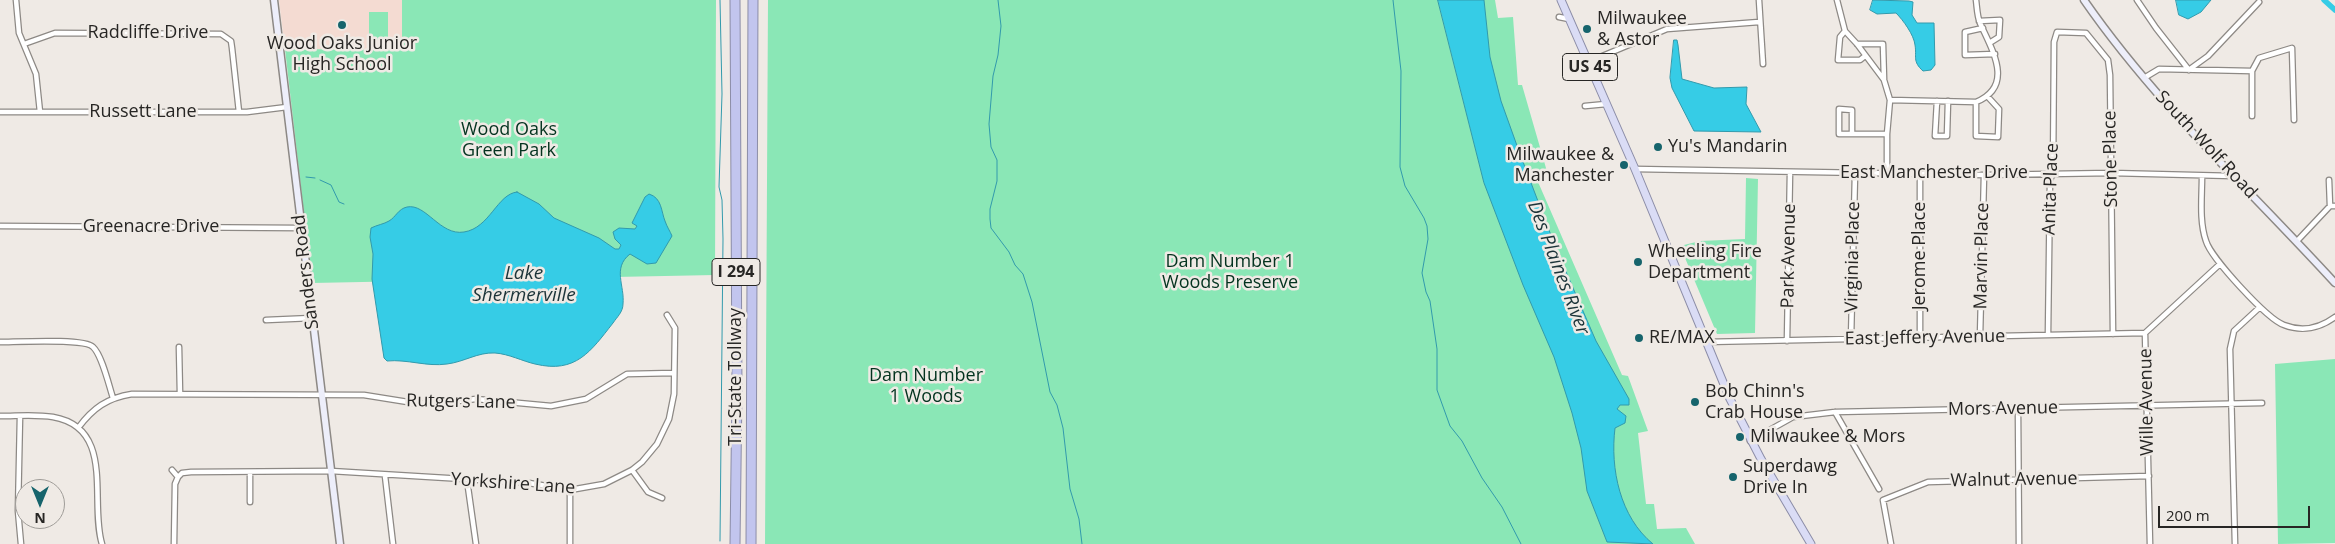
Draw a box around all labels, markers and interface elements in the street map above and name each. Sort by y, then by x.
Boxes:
place label: Milwaukee & Astor [1597,8,1687,50]
marker: Wood Oaks Junior High School [336,19,348,31]
street label: Radcliffe Drive [88,22,208,44]
marker: Milwaukee & Astor [1581,23,1593,35]
place label: Wood Oaks Junior High School [267,33,417,76]
road number: US 45 [1562,54,1618,80]
street label: South Wolf Road [2151,87,2261,203]
street label: Russett Lane [89,101,197,123]
street label: Stone Place [2099,110,2123,208]
park label: Wood Oaks Green Park [461,119,557,162]
place label: Yu's Mandarin [1668,136,1787,158]
marker: Yu's Mandarin [1652,141,1664,153]
street label: Anita Place [2039,143,2063,235]
place label: Milwaukee & Manchester [1506,144,1614,186]
marker: Milwaukee & Manchester [1618,159,1630,171]
street label: East Manchester Drive [1840,162,2028,184]
water label: Des Plaines River [1522,198,1594,338]
street label: Virginia Place [1841,201,1865,313]
street label: Jerome Place [1909,202,1931,310]
street label: Marvin Place [1970,202,1994,310]
street label: Park Avenue [1777,203,1801,309]
street label: Sanders Road [288,213,324,331]
street label: Greenacre Drive [83,216,219,238]
place label: Wheeling Fire Department [1648,241,1762,284]
park label: Dam Number 1 Woods Preserve [1162,251,1298,294]
marker: Wheeling Fire Department [1632,256,1644,268]
road number: I 294 [712,258,760,286]
water label: Lake Shermerville [472,263,576,307]
street label: Tri-State Tollway [725,308,747,446]
street label: East Jeffery Avenue [1845,326,2005,350]
place label: RE/MAX [1649,327,1715,349]
marker: RE/MAX [1633,332,1645,344]
street label: Wille Avenue [2135,348,2159,456]
park label: Dam Number 1 Woods [869,365,983,408]
place label: Bob Chinn's Crab House [1705,381,1805,424]
street label: Rutgers Lane [406,390,516,414]
marker: Bob Chinn's Crab House [1689,396,1701,408]
street label: Mors Avenue [1948,397,2058,421]
place label: Milwaukee & Mors [1750,426,1905,448]
marker: Milwaukee & Mors [1734,431,1746,443]
place label: Superdawg Drive In [1743,456,1837,498]
street label: Walnut Avenue [1950,468,2078,492]
street label: Yorkshire Lane [450,469,576,499]
marker: Superdawg Drive In [1727,471,1739,483]
north arrow [15,479,65,529]
scale bar [2160,496,2312,528]
text: 200 m [2166,505,2210,525]
text: N [34,509,46,528]

